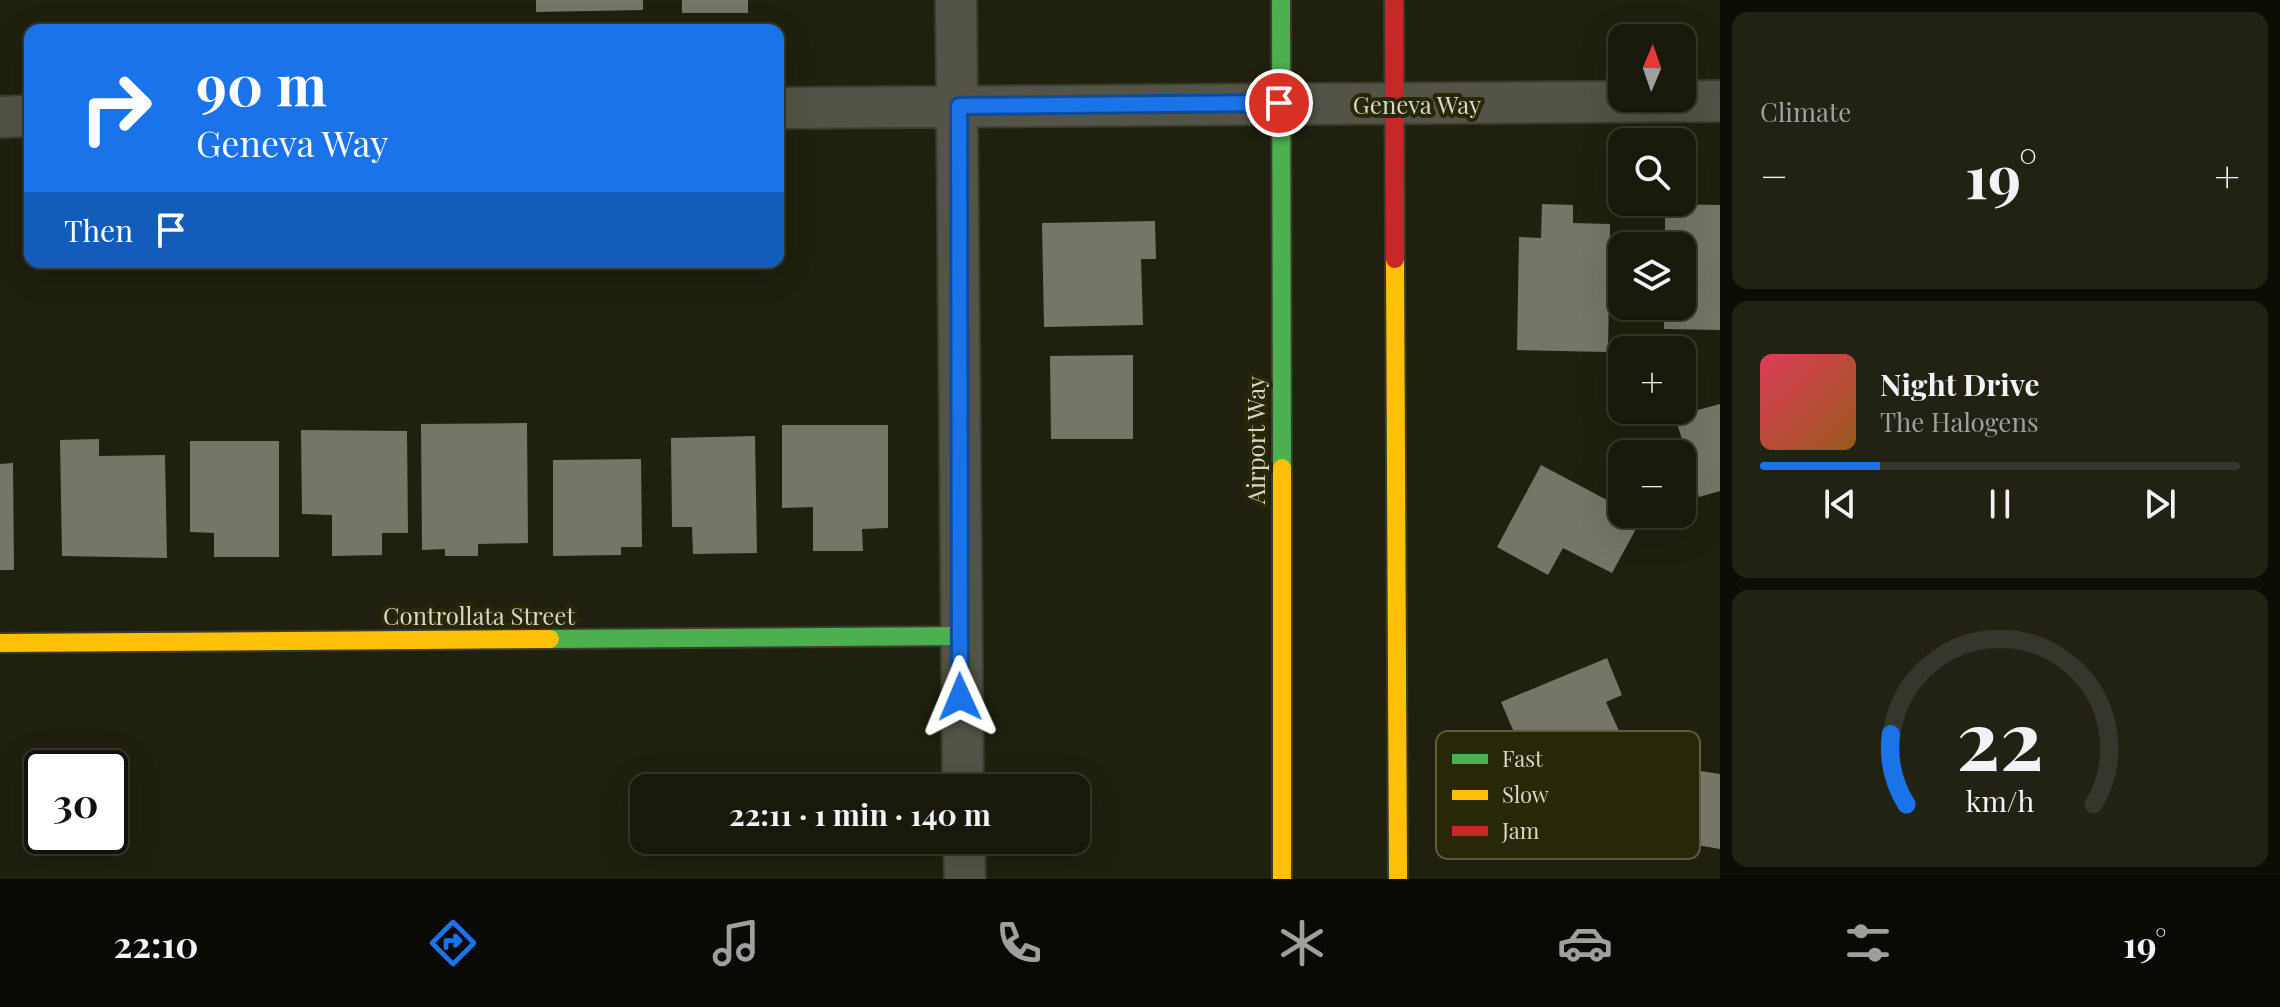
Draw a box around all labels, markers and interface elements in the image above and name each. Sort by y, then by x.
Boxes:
north arrow [1608,24,1696,112]
map controls [1608,24,1696,528]
text: 90 m [196,46,327,121]
icon: right [64,56,168,160]
pin [1245,69,1313,137]
icon: arrive [1257,81,1301,125]
street label: Geneva Way [1353,88,1481,120]
text: Climate [1760,94,1851,129]
text: Geneva Way [196,118,388,166]
button: search [1608,128,1696,216]
text: 19° [1965,134,2038,214]
text: − [1760,145,1788,204]
text: + [2214,145,2240,204]
icon: arrive [149,208,193,252]
text: Then [64,210,133,250]
button: layers [1608,232,1696,320]
button: + [1608,336,1696,424]
text: Night Drive [1880,364,2040,404]
street label: Airport Way [1239,376,1271,505]
text: The Halogens [1880,404,2039,439]
button: − [1608,440,1696,528]
icon: previous [1818,482,1862,526]
icon: pause [1978,482,2022,526]
icon: next [2138,482,2182,526]
street label: Controllata Street [383,599,575,631]
position arrow [918,655,1002,739]
text: 22 [1956,680,2044,791]
legend [1436,731,1700,859]
text: Fast [1502,743,1544,773]
speed limit sign: 30 [24,750,128,854]
text: Slow [1502,779,1549,809]
text: km/h [1966,781,2034,819]
text: 22:11 · 1 min · 140 m [729,794,991,834]
text: Jam [1501,815,1540,845]
icon: directions [425,915,481,971]
icon: music [708,915,764,971]
icon: phone [991,915,1047,971]
icon: climate [1274,915,1330,971]
icon: car [1557,915,1613,971]
icon: filters [1840,915,1896,971]
text: 22:10 [113,919,199,967]
text: 19° [2123,919,2166,967]

